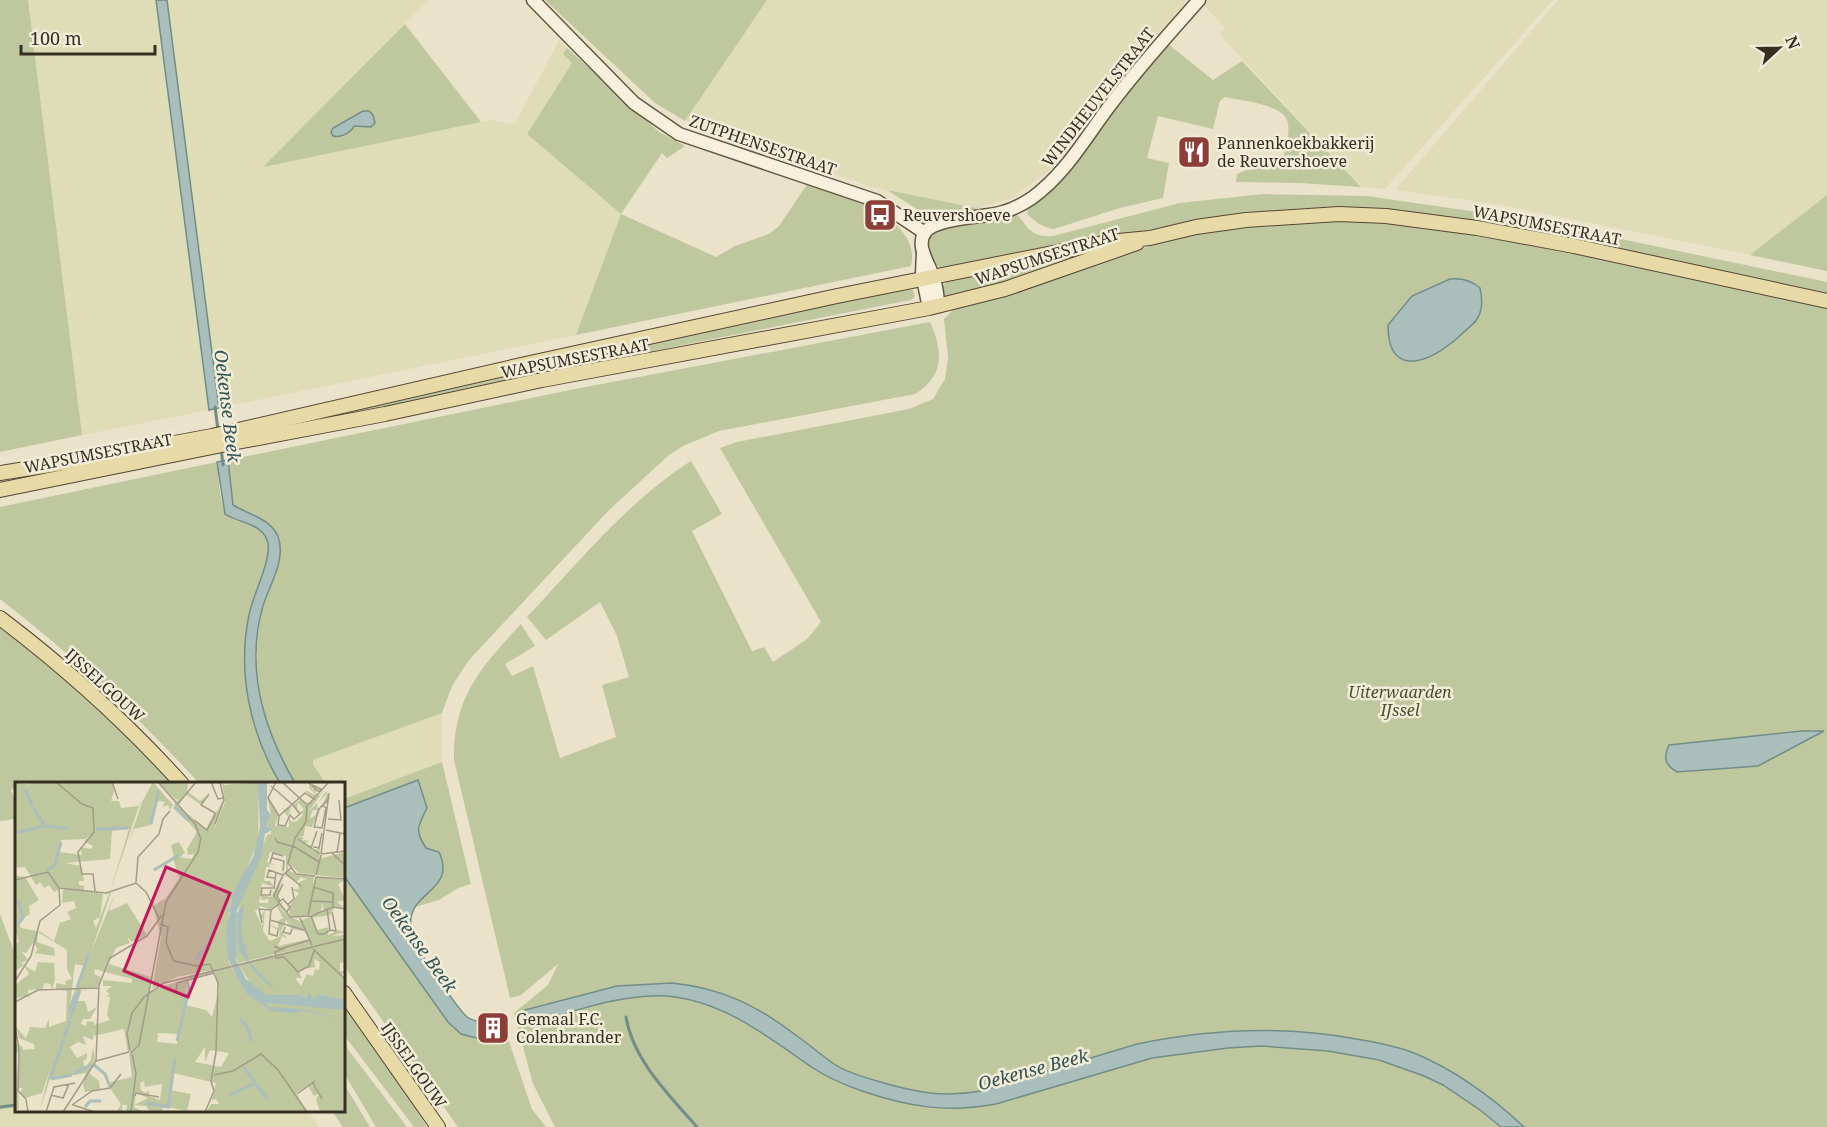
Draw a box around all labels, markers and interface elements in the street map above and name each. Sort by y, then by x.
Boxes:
scale bar [21,18,154,56]
north arrow [1749,18,1809,78]
street label: WINDHEUVELSTRAAT [1037,23,1160,171]
text: 100 m [30,26,82,50]
text: N [1780,32,1806,53]
street label: ZUTPHENSESTRAAT [687,110,840,181]
place label: Pannenkoekbakkerij de Reuvershoeve [1217,132,1375,172]
restaurant icon: Pannenkoekbakkerij de Reuvershoeve [1176,134,1212,170]
bus stop icon: Reuvershoeve [862,197,898,233]
street label: WAPSUMSESTRAAT [1471,200,1623,250]
place label: Reuvershoeve [903,204,1011,226]
street label: WAPSUMSESTRAAT [972,222,1122,290]
street label: WAPSUMSESTRAAT [499,333,651,383]
water label: Oekense Beek [209,348,247,465]
street label: WAPSUMSESTRAAT [22,428,174,478]
street label: IJSSELGOUW [60,643,150,727]
park label: Uiterwaarden IJssel [1348,681,1452,721]
inset map [15,782,345,1112]
water label: Oekense Beek [377,891,463,998]
place label: Gemaal F.C. Colenbrander [516,1008,622,1048]
building icon: Gemaal F.C. Colenbrander [475,1010,511,1046]
street label: IJSSELGOUW [376,1018,452,1113]
water label: Oekense Beek [975,1043,1092,1095]

